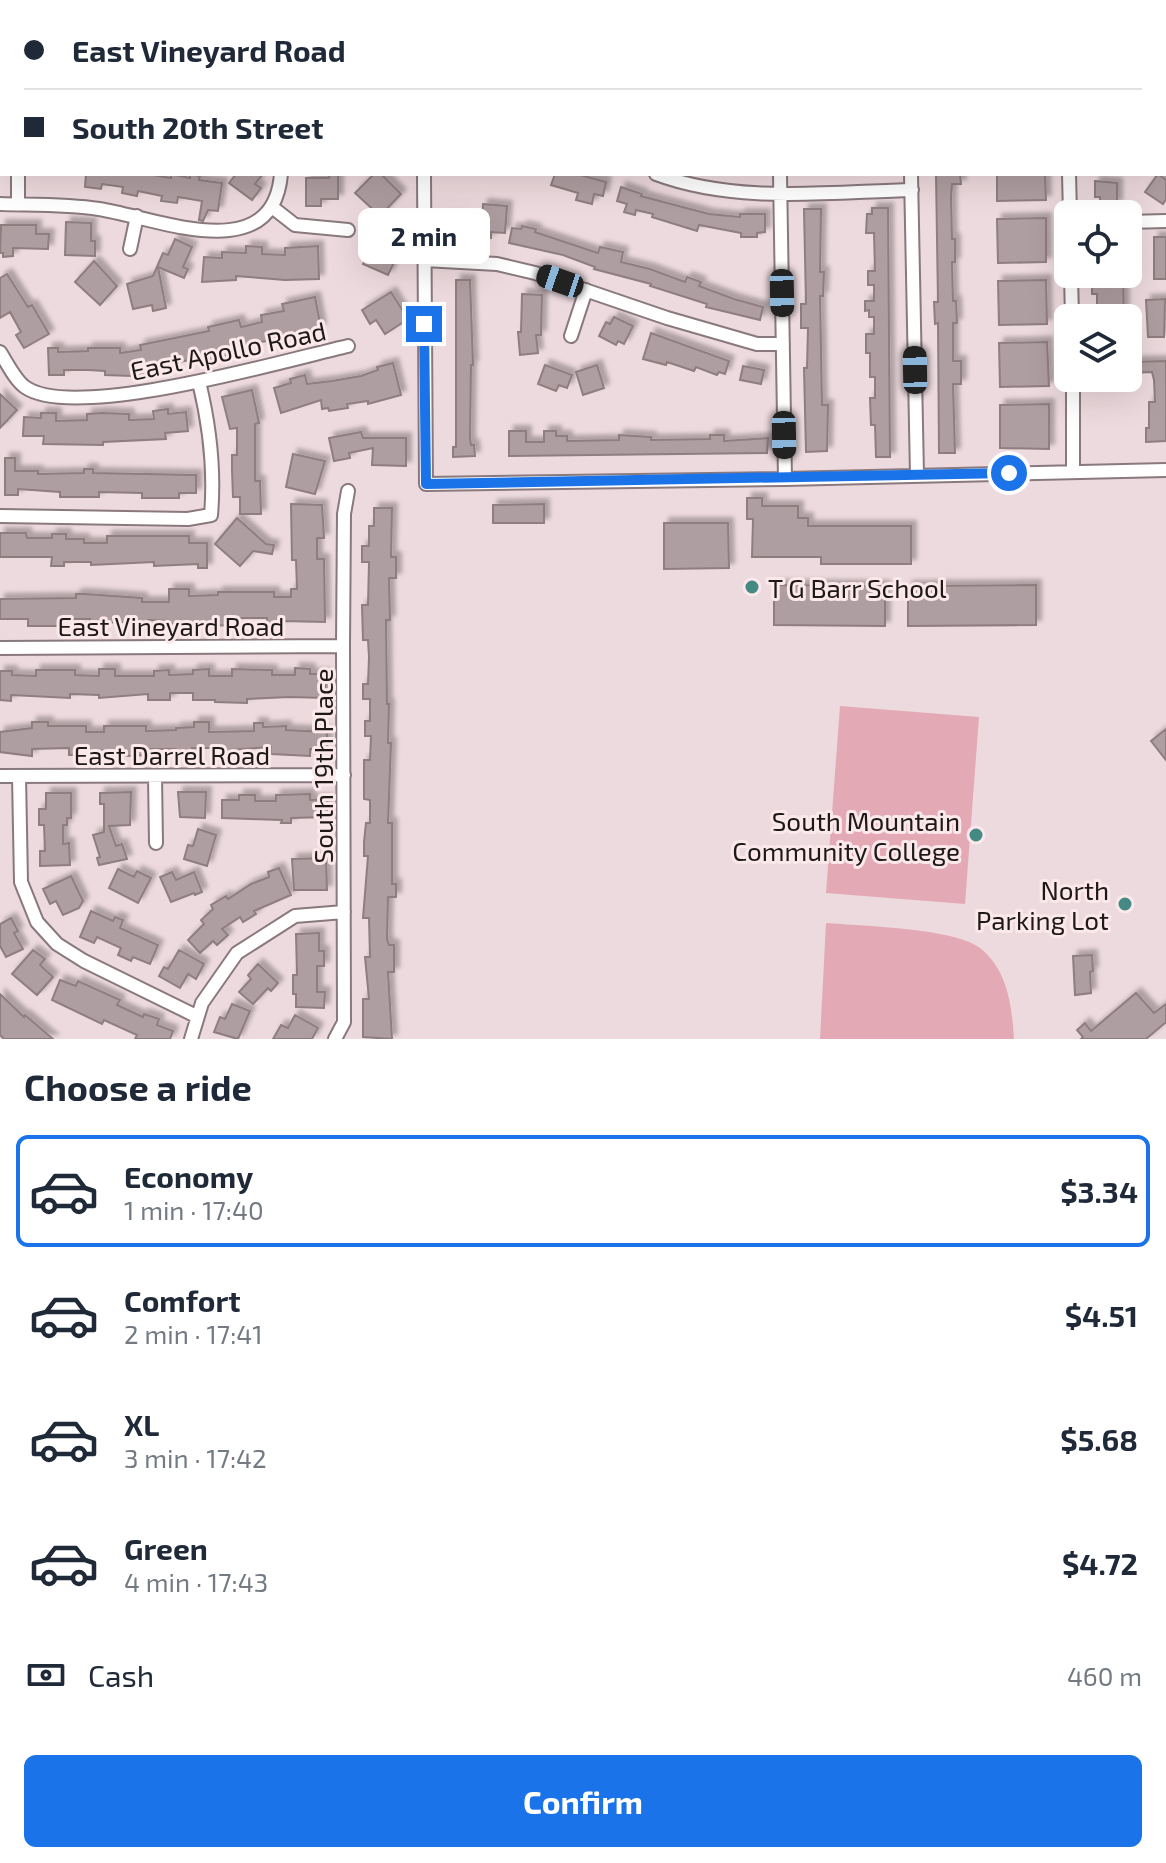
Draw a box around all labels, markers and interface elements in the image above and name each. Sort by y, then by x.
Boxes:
text: East Vineyard Road [72,32,346,68]
text: South 20th Street [72,109,324,145]
map controls [1054,200,1142,392]
button: locate [1054,200,1142,288]
callout: 2 min [358,208,490,264]
text: 2 min [391,220,457,251]
car [533,262,587,300]
car [770,269,794,317]
button: layers [1054,304,1142,392]
route end [406,306,442,342]
street label: East Apollo Road [127,314,329,386]
car [903,346,927,394]
car [772,411,796,459]
route start [991,455,1027,491]
place label: T G Barr School [768,572,947,603]
marker: T G Barr School [743,578,761,596]
street label: East Vineyard Road [57,610,285,641]
street label: South 19th Place [307,669,338,863]
street label: East Darrel Road [74,739,270,770]
place label: South Mountain Community College [732,805,960,866]
marker: South Mountain Community College [967,826,985,844]
place label: North Parking Lot [976,874,1109,935]
marker: North Parking Lot [1116,895,1134,913]
text: Choose a ride [24,1065,252,1108]
icon: car [28,1155,100,1227]
text: Economy [124,1158,253,1194]
text: $3.34 [1060,1173,1138,1209]
text: 1 min · 17:40 [124,1194,264,1225]
icon: car [28,1279,100,1351]
text: Comfort [124,1282,241,1318]
text: $4.51 [1065,1297,1138,1333]
text: 2 min · 17:41 [124,1318,263,1349]
icon: car [28,1403,100,1475]
text: XL [124,1406,159,1442]
text: $5.68 [1060,1421,1138,1457]
text: 3 min · 17:42 [124,1442,267,1473]
icon: car [28,1527,100,1599]
text: Green [124,1530,208,1566]
text: $4.72 [1062,1545,1138,1581]
text: 4 min · 17:43 [124,1566,268,1597]
icon: cash [24,1653,68,1697]
text: Cash [88,1657,154,1693]
text: 460 m [1067,1660,1142,1691]
button: Confirm [24,1755,1142,1847]

